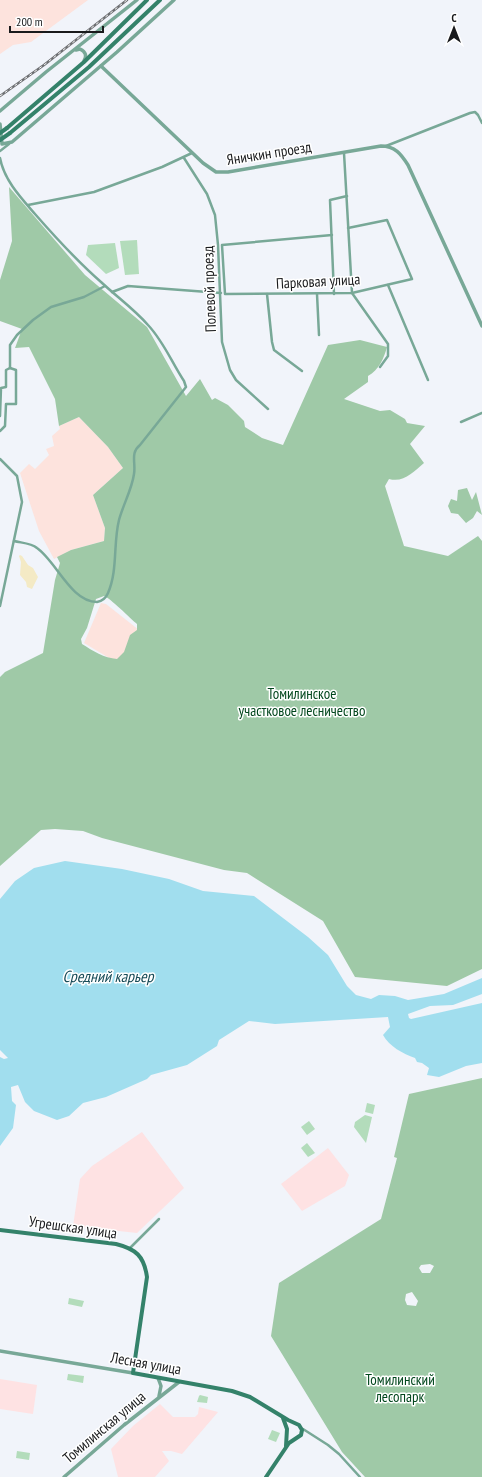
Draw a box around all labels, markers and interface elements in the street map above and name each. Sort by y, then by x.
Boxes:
scale bar [10,8,103,34]
north arrow [434,8,474,48]
text: С [451,11,457,25]
text: 200 m [16,14,43,29]
street label: Яничкин проезд [225,137,313,169]
street label: Полевой проезд [198,245,220,333]
street label: Парковая улица [275,269,361,293]
park label: Томилинское участковое лесничество [239,684,365,720]
water label: Средний карьер [62,966,155,986]
street label: Угрешская улица [28,1211,118,1243]
street label: Лесная улица [108,1347,183,1379]
park label: Томилинский лесопарк [365,1370,435,1406]
street label: Томилинская улица [59,1387,149,1467]

